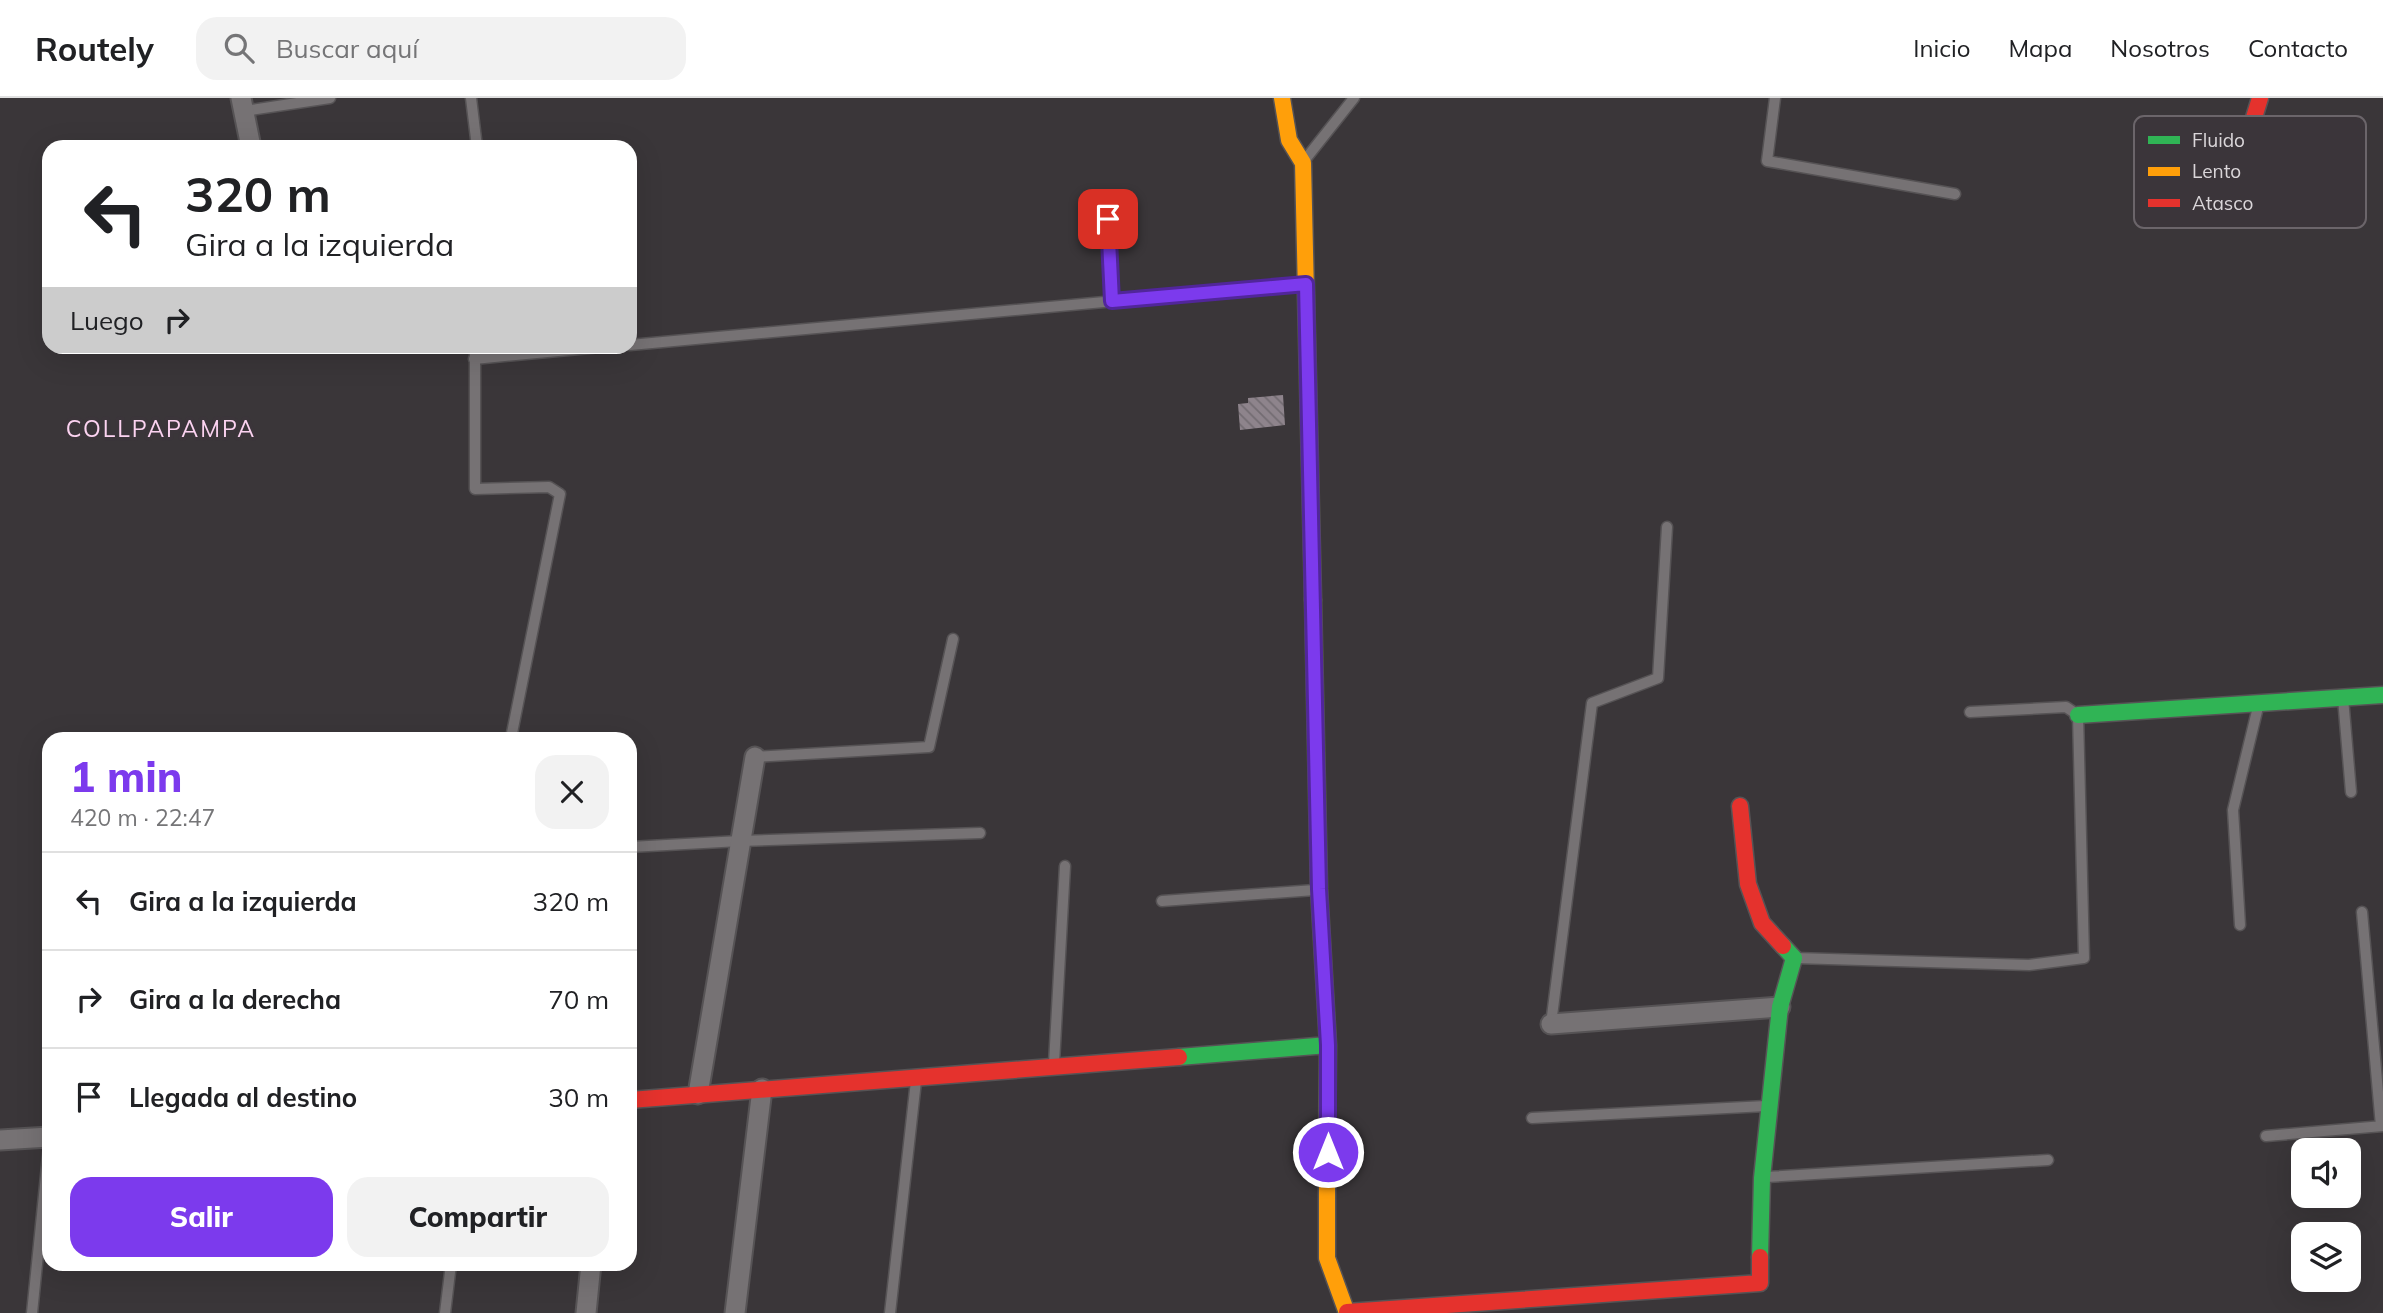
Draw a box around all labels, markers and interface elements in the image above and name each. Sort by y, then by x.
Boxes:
search box [196,17,686,80]
text: Routely [35,28,154,69]
icon: search [220,29,258,67]
text: Buscar aquí [276,32,418,65]
text: Inicio [1913,33,1970,63]
text: Mapa [2008,33,2072,63]
text: Nosotros [2110,33,2210,63]
text: Contacto [2248,33,2348,63]
legend [2134,116,2366,228]
text: Fluido [2192,128,2245,152]
text: Lento [2192,159,2241,183]
text: 320 m [185,163,331,224]
icon: left [70,168,161,259]
pin [1078,189,1138,249]
text: Atasco [2192,191,2253,215]
icon: arrive [1089,200,1127,238]
text: Gira a la izquierda [185,224,454,264]
icon: right [158,301,196,339]
text: Luego [70,304,144,337]
district label: COLLPAPAMPA [66,414,256,443]
text: 1 min [70,750,183,803]
button: close [535,755,609,829]
text: 420 m · 22:47 [70,803,215,832]
icon: left [70,882,108,920]
text: Gira a la izquierda [129,885,357,918]
text: 320 m [533,885,609,918]
icon: right [70,980,108,1018]
text: Gira a la derecha [129,983,341,1016]
text: 70 m [548,983,609,1016]
icon: arrive [70,1078,108,1116]
text: Llegada al destino [129,1081,357,1114]
text: 30 m [548,1081,609,1114]
position arrow [1291,1115,1365,1189]
map controls [2291,1138,2361,1292]
button: sound [2291,1138,2361,1208]
button: Salir [70,1177,333,1257]
button: Compartir [347,1177,609,1257]
button: layers [2291,1222,2361,1292]

